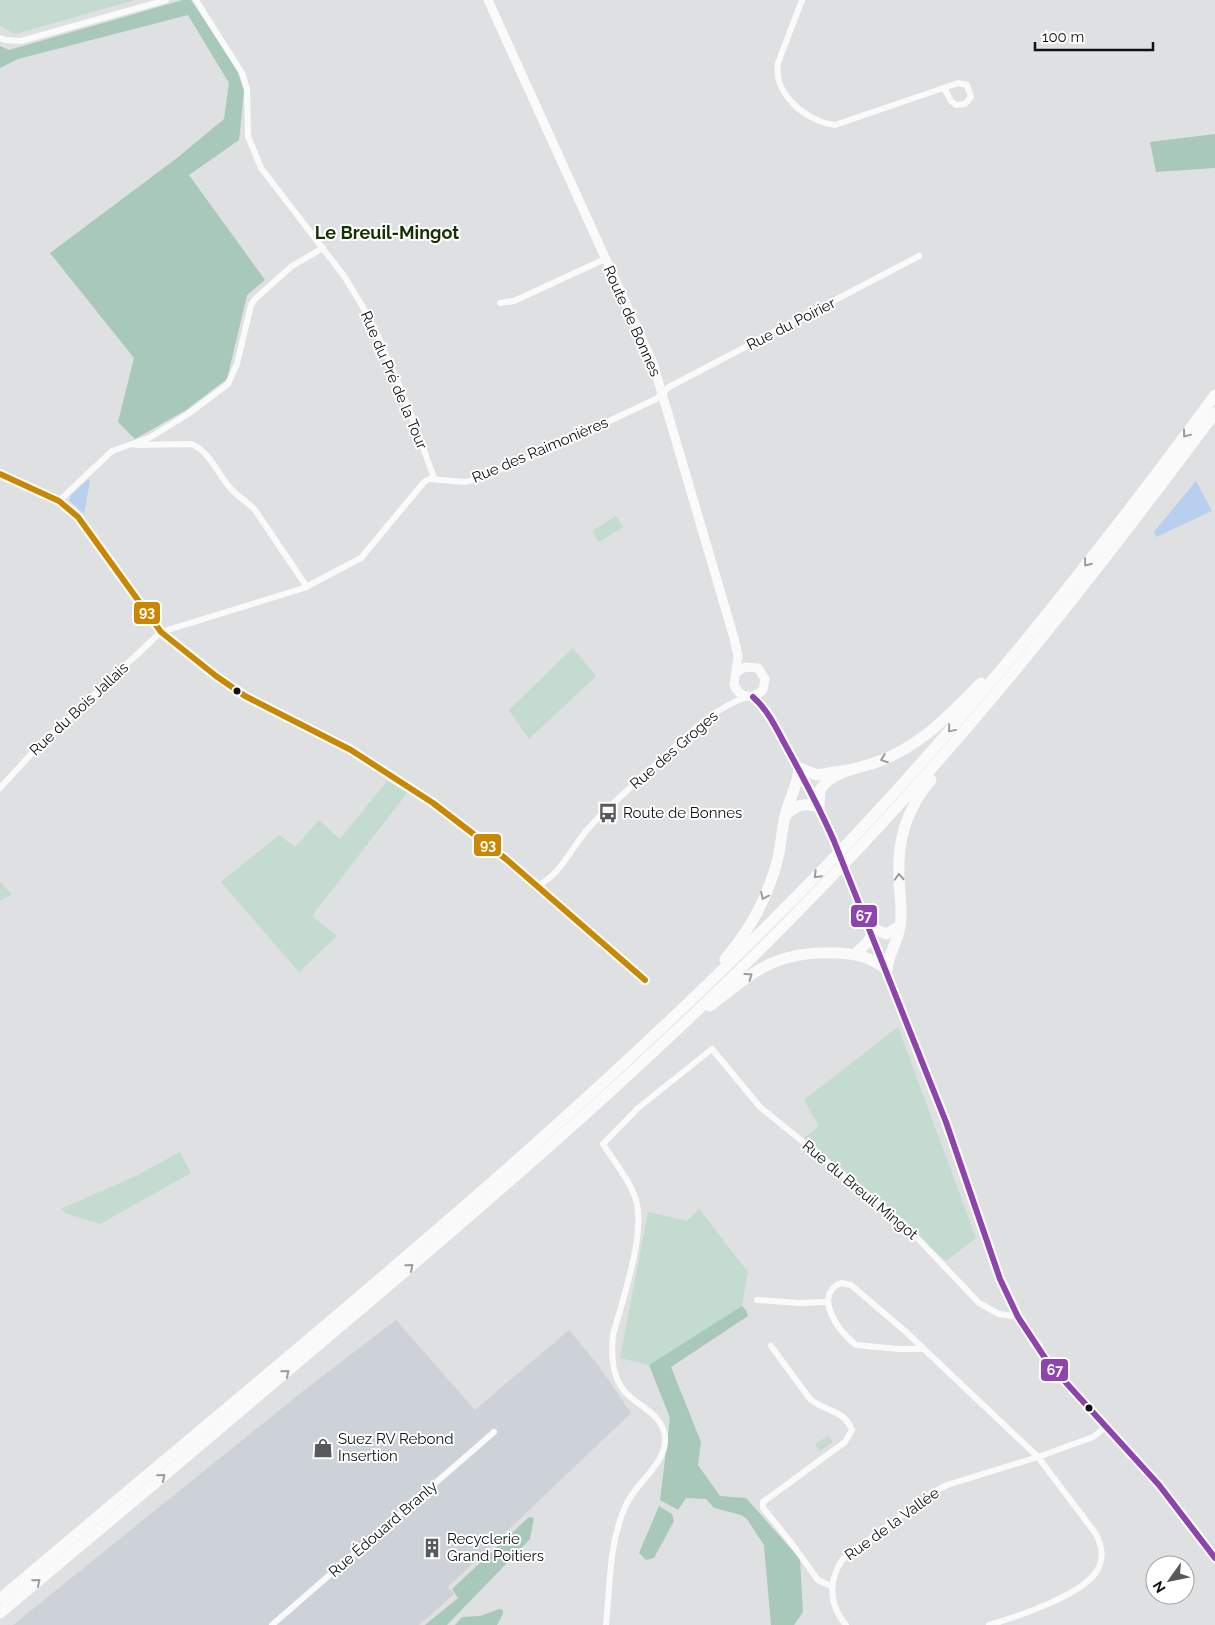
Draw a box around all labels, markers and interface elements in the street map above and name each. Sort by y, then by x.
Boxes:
scale bar [1035,20,1152,52]
text: 100 m [1042,28,1084,46]
district label: Le Breuil-Mingot [315,222,459,243]
street label: Route de Bonnes [600,263,664,379]
street label: Rue du Poirier [744,294,839,354]
street label: Rue du Pré de la Tour [357,308,432,453]
street label: Rue des Raimonières [469,413,611,487]
one-way arrow [1183,428,1192,438]
one-way arrow [1084,558,1093,567]
line badge: 93 [133,601,161,625]
text: 93 [139,604,155,620]
street label: Rue du Bois Jallais [26,659,132,759]
unlabelled marker [232,686,242,696]
street label: Rue des Groges [626,707,722,793]
one-way arrow [947,724,956,733]
one-way arrow [880,753,889,763]
bus stop icon: Route de Bonnes [597,802,619,824]
place label: Route de Bonnes [623,804,742,822]
line badge: 93 [473,833,502,857]
text: 93 [480,837,496,853]
one-way arrow [814,869,823,878]
one-way arrow [893,873,904,881]
one-way arrow [760,891,771,900]
line badge: 67 [850,904,878,928]
text: 67 [856,908,872,924]
one-way arrow [743,973,753,982]
street label: Rue du Breuil Mingot [799,1136,921,1244]
one-way arrow [404,1264,413,1273]
line badge: 67 [1040,1358,1069,1382]
text: 67 [1047,1362,1063,1378]
one-way arrow [280,1370,289,1378]
unlabelled marker [1084,1403,1094,1413]
place label: Suez RV Rebond Insertion [338,1430,454,1465]
shop icon: Suez RV Rebond Insertion [312,1437,334,1459]
one-way arrow [156,1474,165,1483]
street label: Rue Édouard Branly [325,1477,441,1581]
street label: Rue de la Vallée [841,1484,943,1564]
place label: Recyclerie Grand Poitiers [447,1530,544,1565]
building icon: Recyclerie Grand Poitiers [421,1537,443,1559]
north arrow [1145,1555,1195,1605]
text: N [1149,1578,1169,1596]
one-way arrow [32,1579,41,1588]

